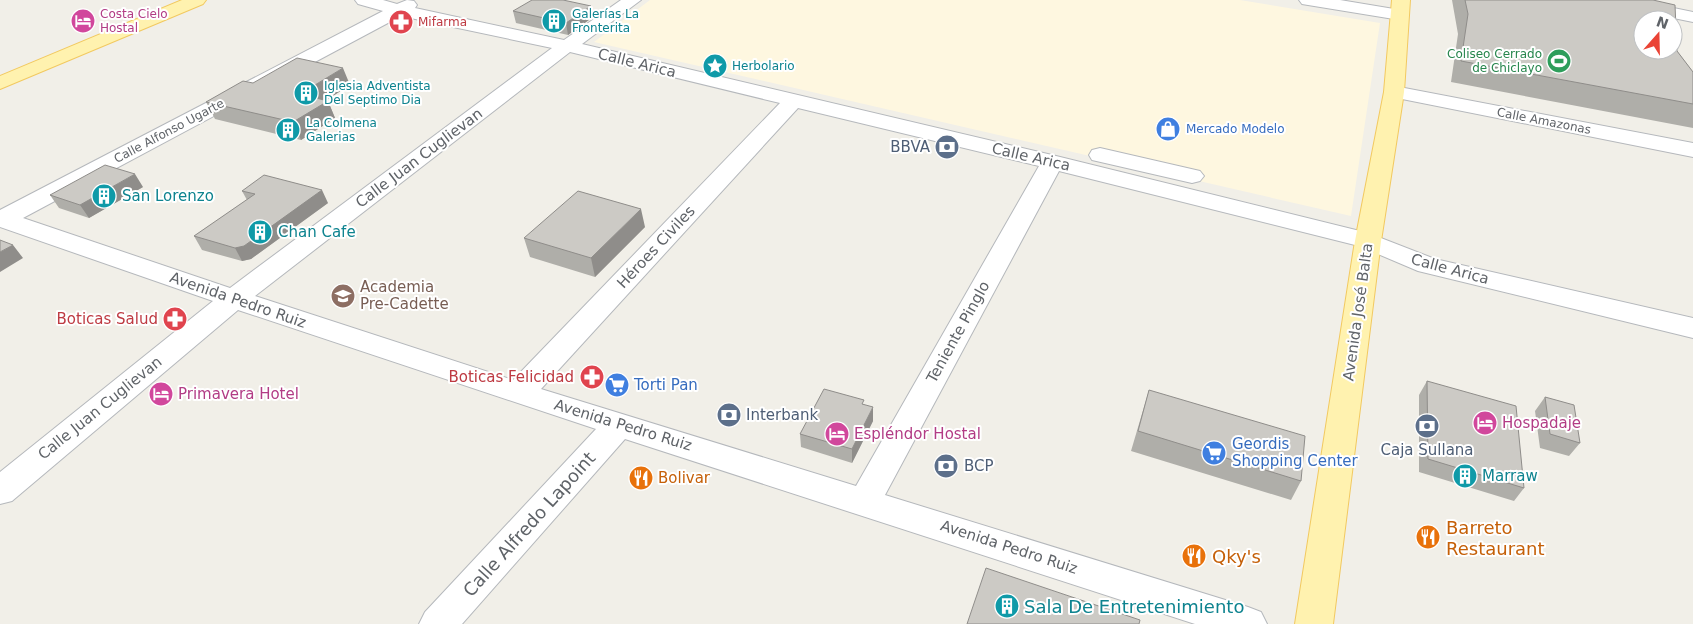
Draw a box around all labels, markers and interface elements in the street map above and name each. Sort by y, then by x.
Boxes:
place label: Costa Cielo Hostal [100,7,168,35]
place label: Galerías La Fronterita [572,7,639,35]
hotel icon: Costa Cielo Hostal [70,8,96,34]
building icon: Galerías La Fronterita [541,8,567,34]
pharmacy icon: Mifarma [388,9,414,35]
north arrow [1633,10,1683,60]
text: N [1654,13,1671,32]
place label: Mifarma [418,15,467,29]
street label: Calle Arica [596,45,678,81]
place label: Coliseo Cerrado de Chiclayo [1447,47,1542,75]
sports icon: Coliseo Cerrado de Chiclayo [1546,48,1572,74]
place icon: Herbolario [702,53,728,79]
place label: Herbolario [732,59,795,73]
place label: Iglesia Adventista Del Septimo Dia [324,79,431,107]
building icon: Iglesia Adventista Del Septimo Dia [293,80,319,106]
street label: Calle Alfonso Ugarte [112,96,226,166]
street label: Calle Juan Cuglievan [352,104,486,212]
street label: Calle Amazonas [1496,105,1592,137]
place label: La Colmena Galerias [306,116,377,144]
shop icon: Mercado Modelo [1155,116,1181,142]
building icon: La Colmena Galerias [275,117,301,143]
place label: Mercado Modelo [1186,122,1285,136]
bank icon: BBVA [934,134,960,160]
place label: BBVA [890,138,931,156]
street label: Calle Arica [990,139,1072,175]
building icon: San Lorenzo [91,183,117,209]
place label: San Lorenzo [122,187,214,205]
street label: Héroes Civiles [613,202,699,292]
building icon: Chan Cafe [247,219,273,245]
place label: Chan Cafe [278,223,356,241]
street label: Avenida José Balta [1339,242,1377,382]
street label: Calle Arica [1409,250,1491,288]
street label: Avenida Pedro Ruiz [167,268,309,332]
place label: Academia Pre-Cadette [360,278,449,313]
street label: Teniente Pinglo [922,278,993,387]
school or university icon: Academia Pre-Cadette [330,283,356,309]
pharmacy icon: Boticas Salud [162,306,188,332]
place label: Boticas Salud [57,310,158,328]
street label: Calle Juan Cuglievan [34,353,166,463]
pharmacy icon: Boticas Felicidad [579,364,605,390]
place label: Boticas Felicidad [448,368,574,386]
supermarket icon: Torti Pan [604,372,630,398]
place label: Torti Pan [633,376,698,394]
hotel icon: Primavera Hotel [148,381,174,407]
place label: Primavera Hotel [178,385,299,403]
street label: Avenida Pedro Ruiz [552,395,694,455]
bank icon: Interbank [716,402,742,428]
place label: Interbank [746,406,818,424]
hotel icon: Hospadaje [1472,410,1498,436]
bank icon: Caja Sullana [1414,413,1440,439]
place label: Hospadaje [1502,414,1581,432]
hotel icon: Espléndor Hostal [824,421,850,447]
place label: Espléndor Hostal [854,425,981,443]
place label: Geordis Shopping Center [1232,435,1359,470]
supermarket icon: Geordis Shopping Center [1201,440,1227,466]
place label: Caja Sullana [1380,441,1474,459]
street label: Calle Alfredo Lapoint [459,447,599,601]
bank icon: BCP [933,453,959,479]
place label: BCP [964,457,994,475]
building icon: Marraw [1452,463,1478,489]
restaurant icon: Bolivar [628,465,654,491]
place label: Marraw [1482,467,1538,485]
place label: Bolivar [658,469,711,487]
street label: Avenida Pedro Ruiz [938,516,1080,578]
place label: Barreto Restaurant [1446,517,1545,559]
restaurant icon: Barreto Restaurant [1415,524,1441,550]
restaurant icon: Qky's [1181,543,1207,569]
place label: Qky's [1212,546,1261,567]
building icon: Sala De Entretenimiento [994,593,1020,619]
place label: Sala De Entretenimiento [1024,596,1244,617]

